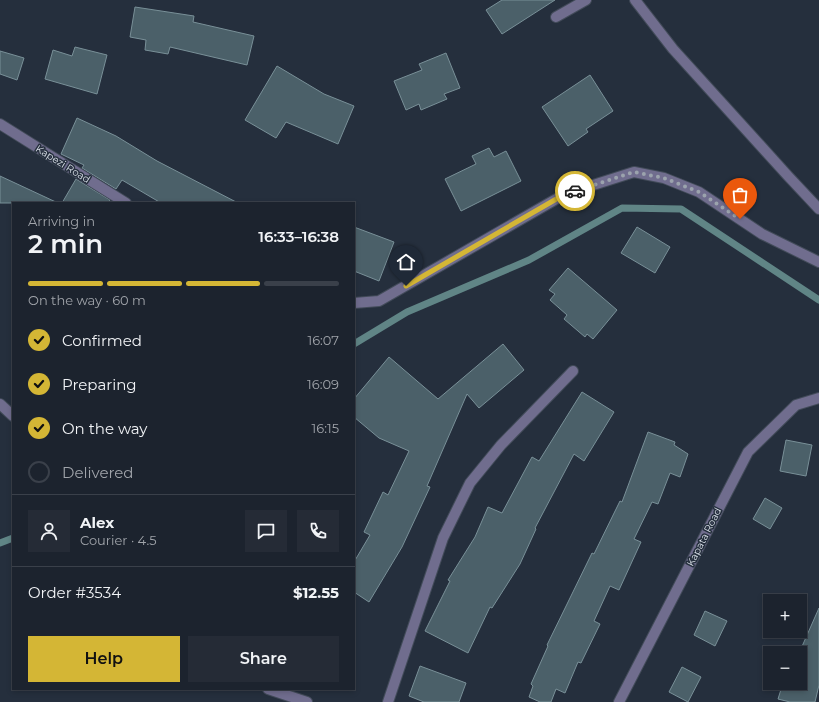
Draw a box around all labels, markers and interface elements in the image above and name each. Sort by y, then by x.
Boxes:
street label: Kapezi Road [33,142,93,186]
courier [555,171,595,211]
pin [723,178,757,219]
icon: car [564,180,586,202]
icon: bag [729,184,751,206]
text: Arriving in [28,213,95,229]
text: 16:33–16:38 [258,227,339,246]
text: 2 min [28,228,103,260]
pin [389,245,423,286]
icon: home [395,251,417,273]
text: On the way · 60 m [28,292,146,308]
icon: check [28,329,50,351]
text: Confirmed [62,331,142,350]
text: 16:07 [307,332,339,348]
icon: check [28,373,50,395]
text: Preparing [62,375,137,394]
text: 16:09 [307,376,339,392]
icon: check [28,417,50,439]
text: On the way [62,419,147,438]
text: 16:15 [312,420,339,436]
text: Delivered [62,463,134,482]
street label: Kapata Road [684,506,724,568]
button: person [28,510,70,552]
button: chat [245,510,287,552]
button: phone [297,510,339,552]
text: Alex [80,513,114,532]
text: Courier · 4.5 [80,532,157,548]
text: Order #3534 [28,583,121,602]
text: $12.55 [293,583,339,602]
map controls [763,594,807,690]
button: + [763,594,807,638]
button: Help [28,636,180,682]
button: Share [188,636,339,682]
button: − [763,646,807,690]

